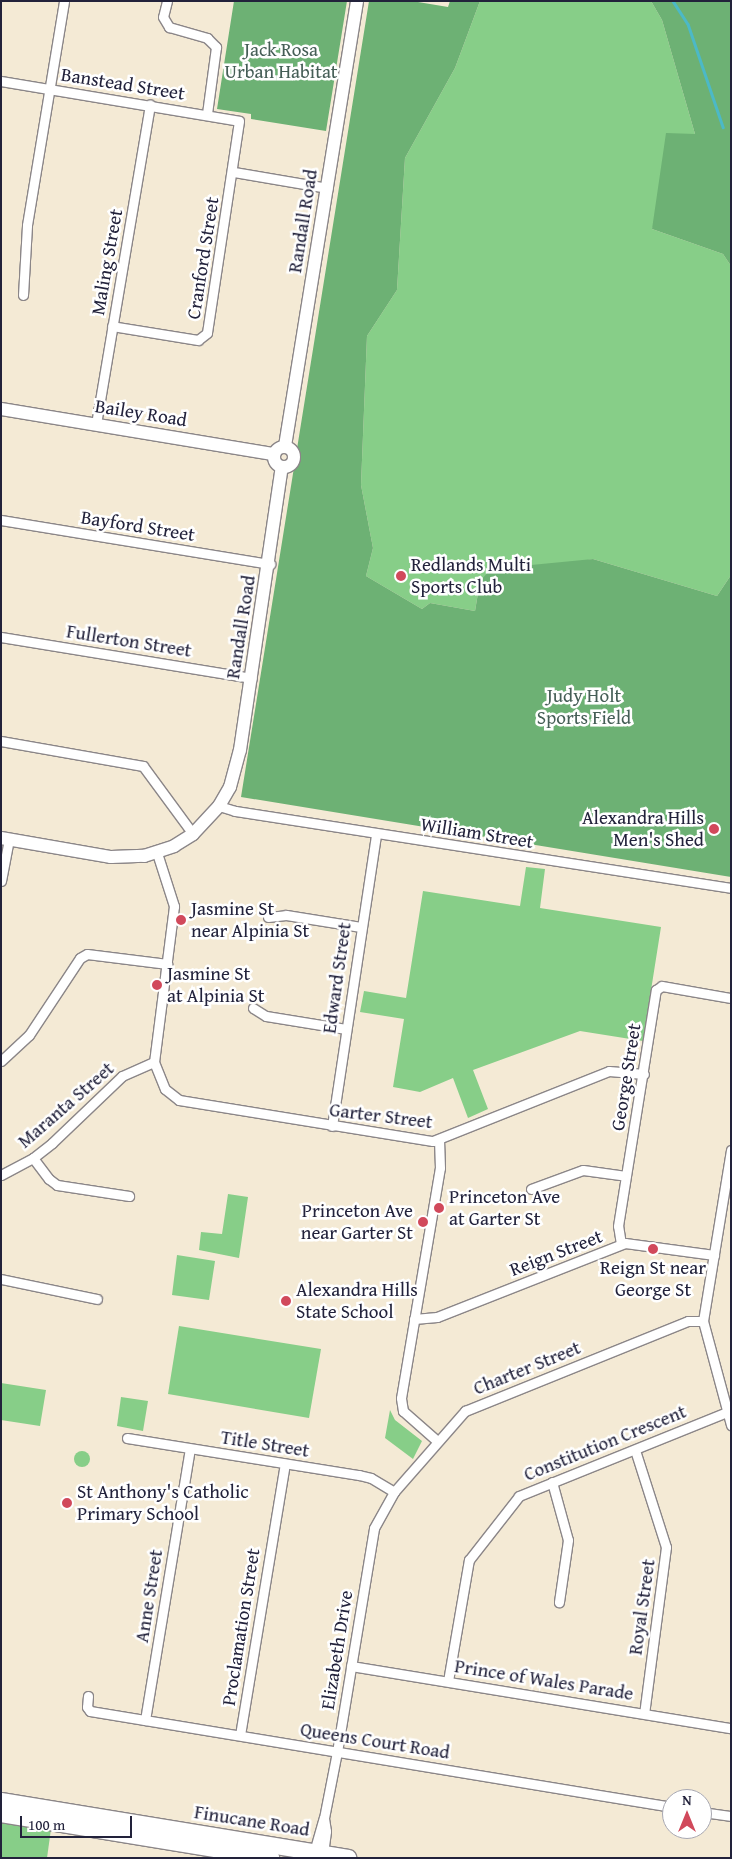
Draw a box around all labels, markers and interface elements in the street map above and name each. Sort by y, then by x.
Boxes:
park label: Jack Rosa Urban Habitat [224,39,338,83]
street label: Banstead Street [60,63,186,105]
street label: Randall Road [284,168,322,274]
street label: Cranford Street [182,195,224,321]
street label: Maling Street [86,207,128,317]
street label: Bailey Road [93,394,189,432]
street label: Bayford Street [79,506,197,546]
place label: Redlands Multi Sports Club [411,554,531,598]
marker: Redlands Multi Sports Club [395,570,407,582]
street label: Randall Road [222,574,260,680]
street label: Fullerton Street [65,620,193,662]
park label: Judy Holt Sports Field [537,685,631,729]
place label: Alexandra Hills Men's Shed [582,807,704,851]
street label: William Street [419,813,535,853]
marker: Alexandra Hills Men's Shed [708,823,720,835]
place label: Jasmine St near Alpinia St [191,898,309,942]
marker: Jasmine St near Alpinia St [175,914,187,926]
street label: Edward Street [318,921,356,1035]
place label: Jasmine St at Alpinia St [167,963,264,1007]
marker: Jasmine St at Alpinia St [151,979,163,991]
street label: George Street [606,1022,646,1132]
street label: Maranta Street [13,1057,119,1153]
street label: Garter Street [328,1098,434,1134]
place label: Princeton Ave at Garter St [449,1186,560,1230]
place label: Princeton Ave near Garter St [301,1200,413,1244]
marker: Princeton Ave at Garter St [433,1202,445,1214]
marker: Princeton Ave near Garter St [417,1216,429,1228]
street label: Reign Street [506,1225,606,1281]
marker: Reign St near George St [647,1243,659,1255]
place label: Reign St near George St [600,1257,706,1301]
place label: Alexandra Hills State School [296,1279,418,1323]
marker: Alexandra Hills State School [280,1295,292,1307]
street label: Charter Street [470,1336,584,1400]
street label: Constitution Crescent [521,1400,689,1486]
street label: Title Street [219,1426,311,1462]
place label: St Anthony's Catholic Primary School [77,1481,249,1525]
marker: St Anthony's Catholic Primary School [61,1497,73,1509]
street label: Proclamation Street [217,1547,265,1707]
street label: Anne Street [130,1548,168,1644]
street label: Royal Street [624,1558,660,1656]
street label: Elizabeth Drive [316,1589,358,1711]
street label: Prince of Wales Parade [453,1655,635,1705]
street label: Queens Court Road [299,1718,451,1764]
north arrow [662,1789,712,1839]
text: N [682,1790,692,1810]
street label: Finucane Road [193,1801,311,1841]
scale bar [22,1806,135,1838]
text: 100 m [28,1814,65,1835]

